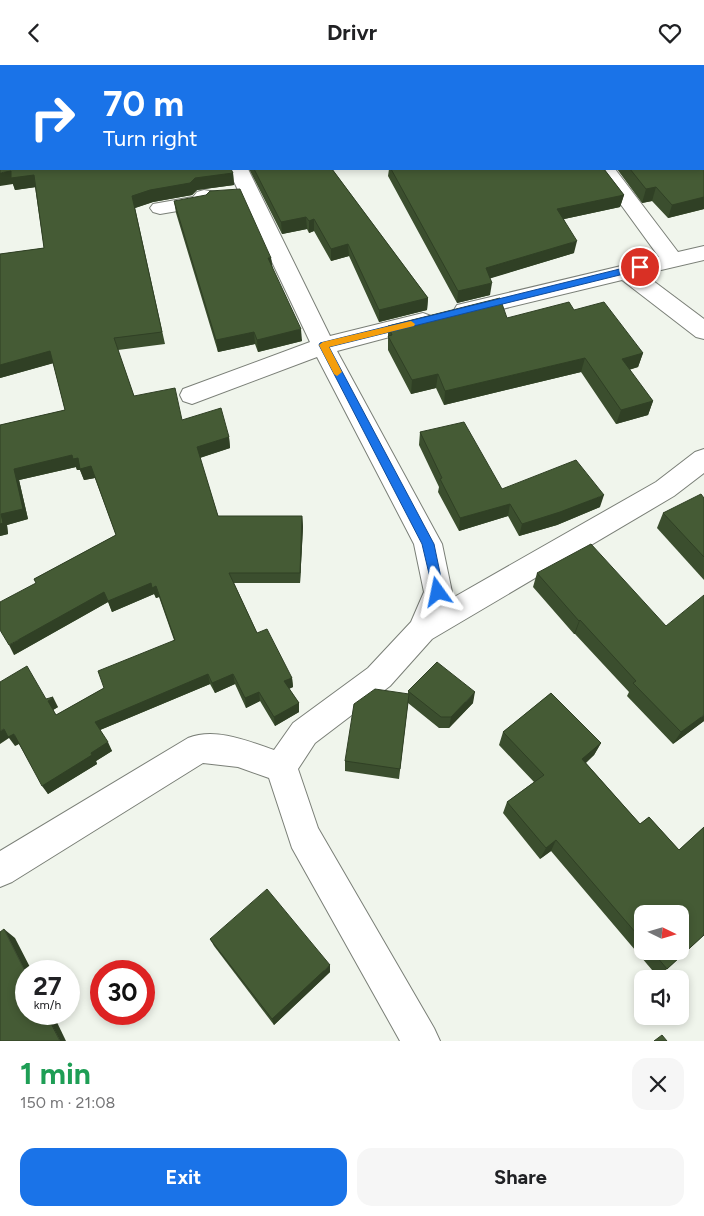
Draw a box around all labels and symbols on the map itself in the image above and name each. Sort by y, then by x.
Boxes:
pin [619,246,661,288]
position arrow [411,565,463,617]
north arrow [634,905,689,960]
speed limit sign: 30 [90,960,155,1025]

